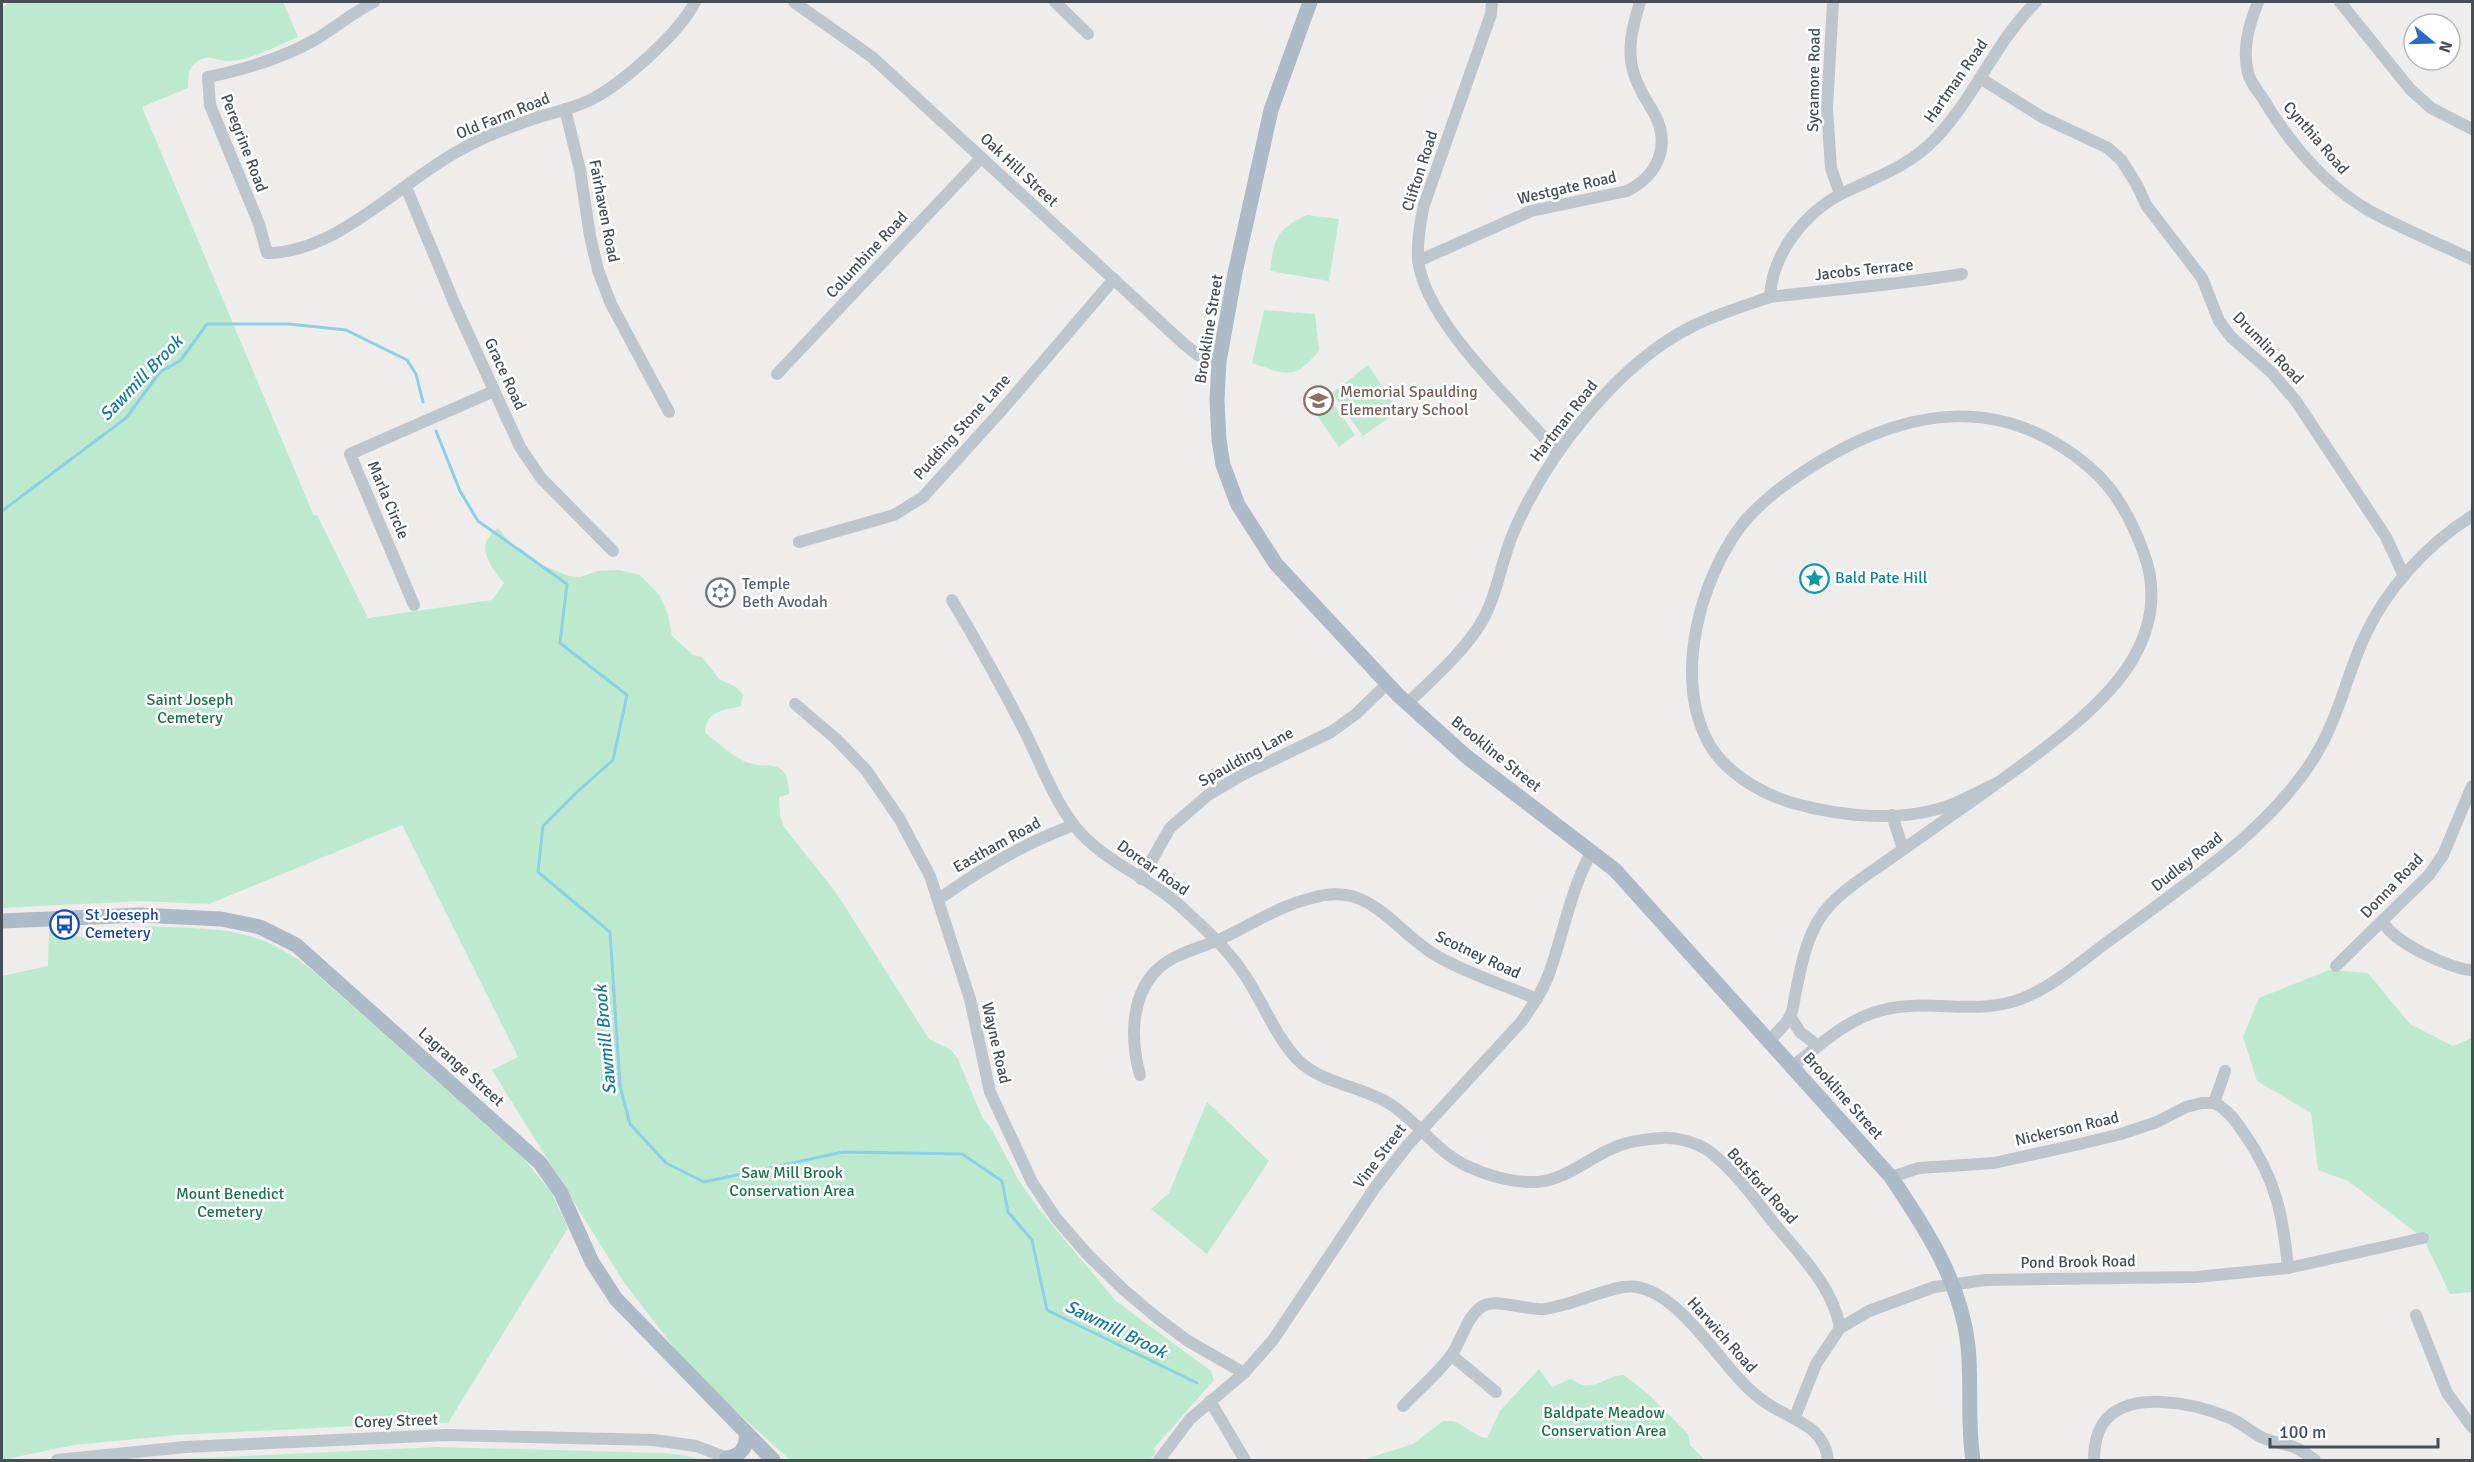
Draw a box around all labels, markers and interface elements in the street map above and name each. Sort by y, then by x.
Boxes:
north arrow [2402,12,2462,72]
street label: Sycamore Road [1803,28,1825,132]
street label: Hartman Road [1920,35,1992,127]
text: N [2434,38,2457,55]
street label: Old Farm Road [453,88,553,144]
street label: Peregrine Road [216,91,272,195]
street label: Cynthia Road [2279,97,2353,179]
street label: Clifton Road [1398,128,1442,214]
street label: Oak Hill Street [976,129,1063,212]
street label: Fairhaven Road [584,158,624,264]
street label: Westgate Road [1515,167,1619,209]
street label: Columbine Road [822,208,912,302]
street label: Jacobs Terrace [1814,255,1914,285]
street label: Brookline Street [1190,273,1228,385]
street label: Drumlin Road [2228,308,2308,388]
water label: Sawmill Brook [95,329,189,425]
street label: Grace Road [480,335,530,413]
street label: Pudding Stone Lane [909,370,1015,484]
street label: Hartman Road [1526,376,1602,466]
place label: Memorial Spaulding Elementary School [1340,382,1478,420]
school or university icon: Memorial Spaulding Elementary School [1303,385,1335,417]
street label: Marla Circle [363,458,413,542]
place icon: Bald Pate Hill [1798,562,1830,594]
place label: Bald Pate Hill [1835,568,1928,588]
place label: Temple Beth Avodah [742,574,828,612]
synagogue icon: Temple Beth Avodah [705,577,737,609]
park label: Saint Joseph Cemetery [147,690,233,728]
street label: Brookline Street [1447,712,1545,797]
street label: Spaulding Lane [1195,723,1297,791]
street label: Eastham Road [950,813,1044,877]
street label: Dudley Road [2147,828,2227,896]
street label: Dorcar Road [1113,836,1193,900]
street label: Donna Road [2356,850,2428,922]
place label: St Joeseph Cemetery [85,905,159,943]
bus stop icon: St Joeseph Cemetery [48,908,80,940]
street label: Scotney Road [1432,927,1524,983]
water label: Sawmill Brook [589,982,621,1096]
street label: Wayne Road [977,1000,1015,1086]
street label: Lagrange Street [414,1023,508,1111]
street label: Brookline Street [1799,1048,1888,1144]
street label: Nickerson Road [2013,1107,2121,1151]
street label: Vine Street [1349,1120,1411,1192]
street label: Botsford Road [1722,1144,1802,1228]
park label: Saw Mill Brook Conservation Area [729,1163,855,1201]
park label: Mount Benedict Cemetery [176,1184,284,1222]
street label: Pond Brook Road [2020,1251,2136,1273]
street label: Harwich Road [1683,1293,1761,1377]
water label: Sawmill Brook [1062,1295,1172,1364]
park label: Baldpate Meadow Conservation Area [1541,1403,1667,1441]
street label: Corey Street [354,1410,439,1432]
scale bar [2270,1411,2438,1449]
text: 100 m [2279,1421,2326,1443]

